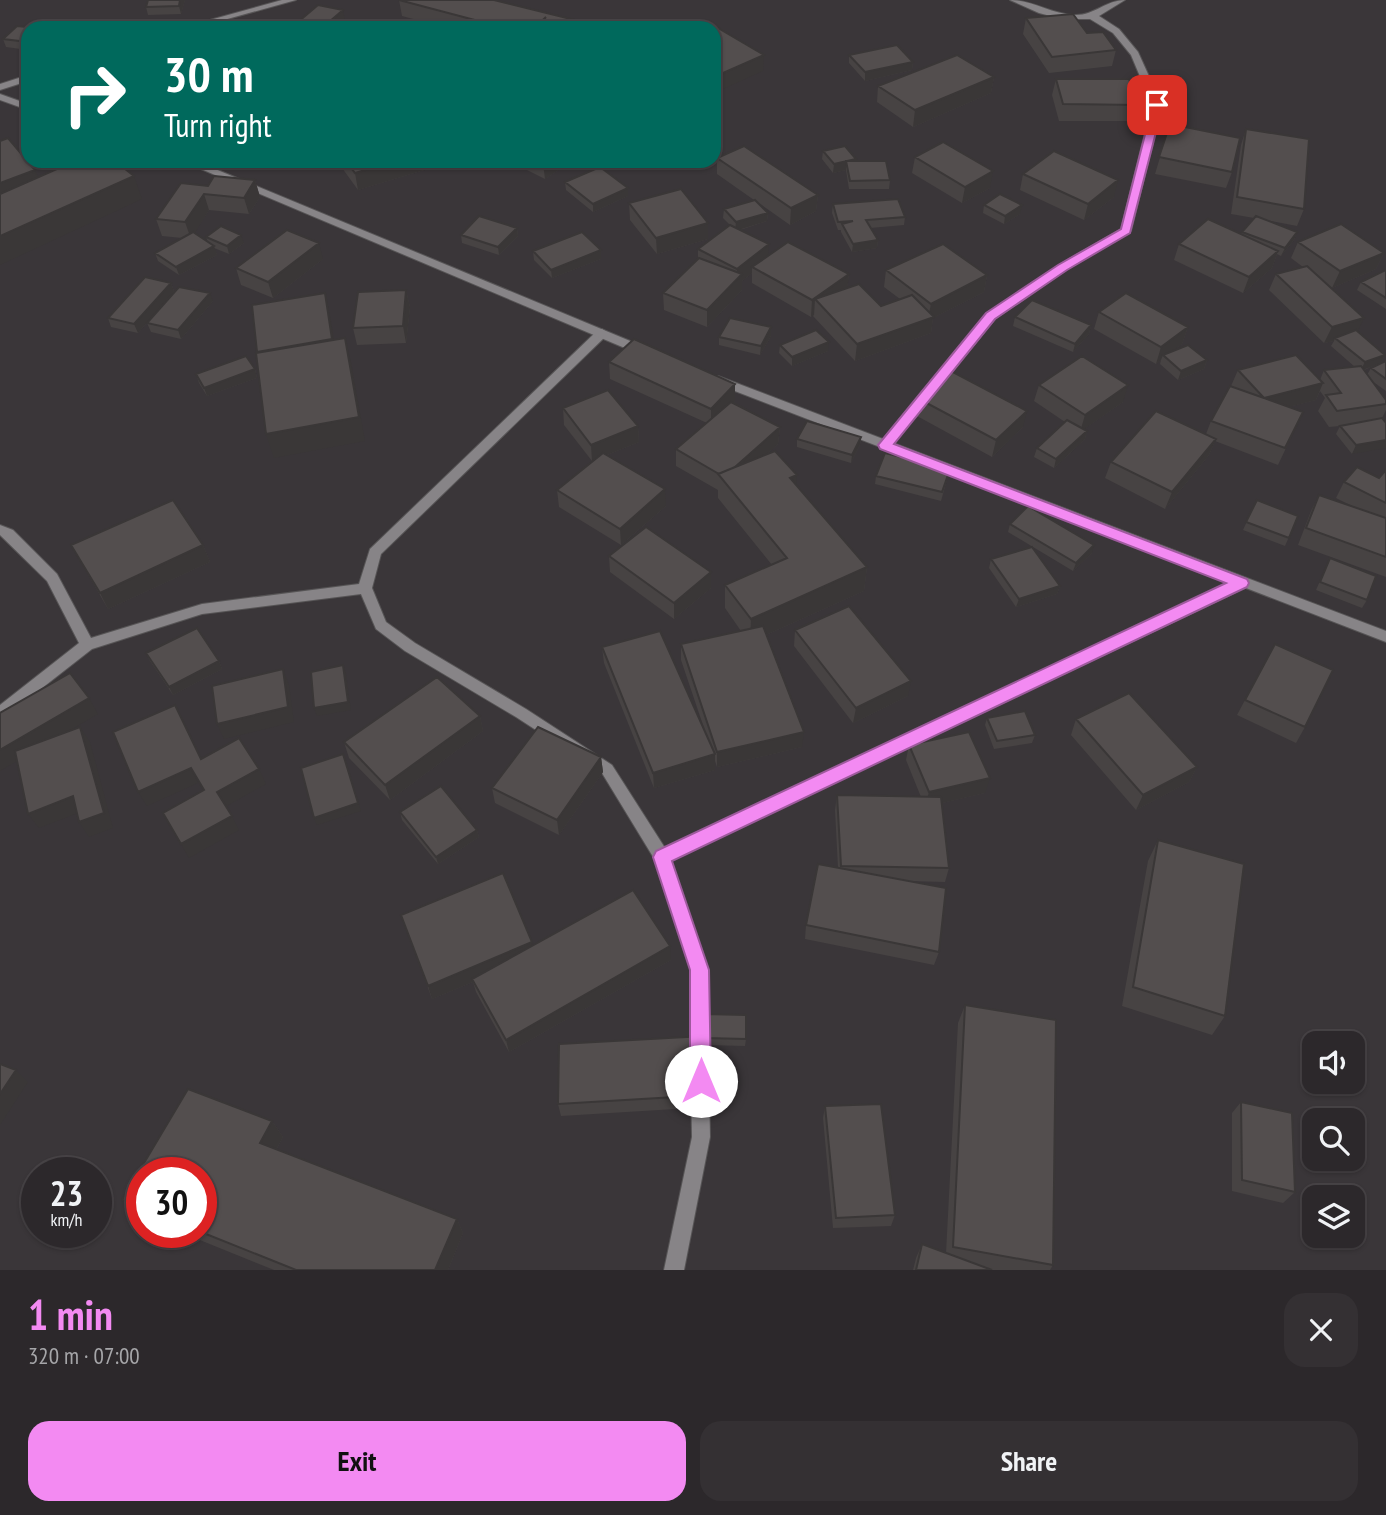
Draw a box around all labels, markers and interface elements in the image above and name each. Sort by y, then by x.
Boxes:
text: 30 m [164,42,253,106]
icon: right [49,49,140,140]
pin [1127,75,1187,135]
icon: arrive [1138,86,1176,124]
text: Turn right [164,104,272,146]
map controls [1302,1031,1365,1248]
button: sound [1302,1031,1365,1094]
position arrow [664,1044,738,1118]
button: search [1302,1108,1365,1171]
speed limit sign: 30 [126,1157,217,1248]
text: 23 [50,1170,83,1216]
button: layers [1302,1185,1365,1248]
text: km/h [51,1208,82,1231]
text: 1 min [28,1287,113,1342]
button: close [1284,1293,1358,1367]
text: 320 m · 07:00 [28,1341,140,1370]
button: Exit [28,1421,686,1501]
button: Share [700,1421,1358,1501]

